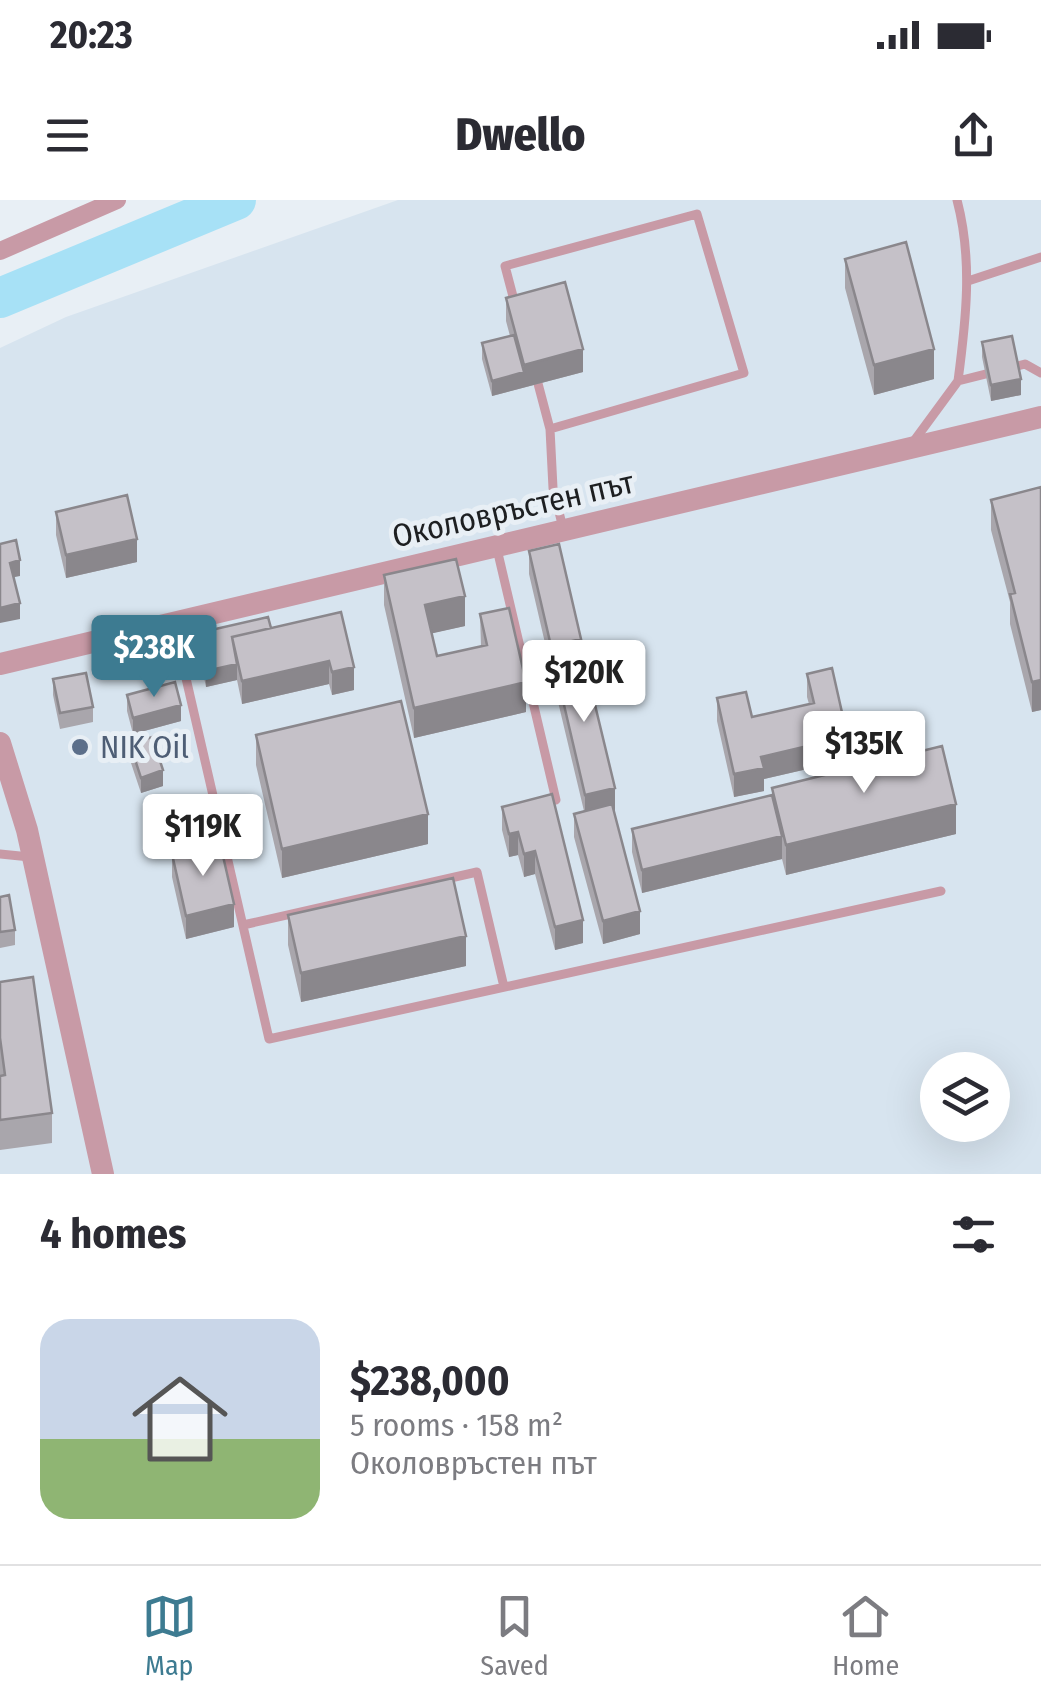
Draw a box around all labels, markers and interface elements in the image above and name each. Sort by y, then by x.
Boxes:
text: 20:23 [50,12,133,58]
icon: menu [40,108,95,163]
text: Dwello [455,108,586,162]
icon: share [946,108,1001,163]
street label: Околовръстен път [389,463,637,555]
pin: $238K [84,615,224,700]
text: $238K [113,628,195,666]
pin: $120K [514,640,654,725]
text: $120K [544,653,624,691]
pin: $135K [794,711,934,796]
text: $135K [825,724,903,762]
place label: NIK Oil [100,728,189,766]
marker: NIK Oil [69,736,91,758]
pin: $119K [133,794,273,879]
text: $119K [165,807,241,845]
map controls [920,1052,1010,1142]
button: layers [920,1052,1010,1142]
icon: filters [946,1207,1001,1262]
text: 4 homes [40,1209,187,1259]
text: $238,000 [350,1356,510,1406]
icon: home [120,1359,240,1479]
text: 5 rooms · 158 m² [350,1406,563,1444]
text: Околовръстен път [350,1444,597,1482]
tab: Map [142,1589,197,1682]
tab: Saved [480,1589,549,1682]
tab: Home [832,1589,899,1682]

